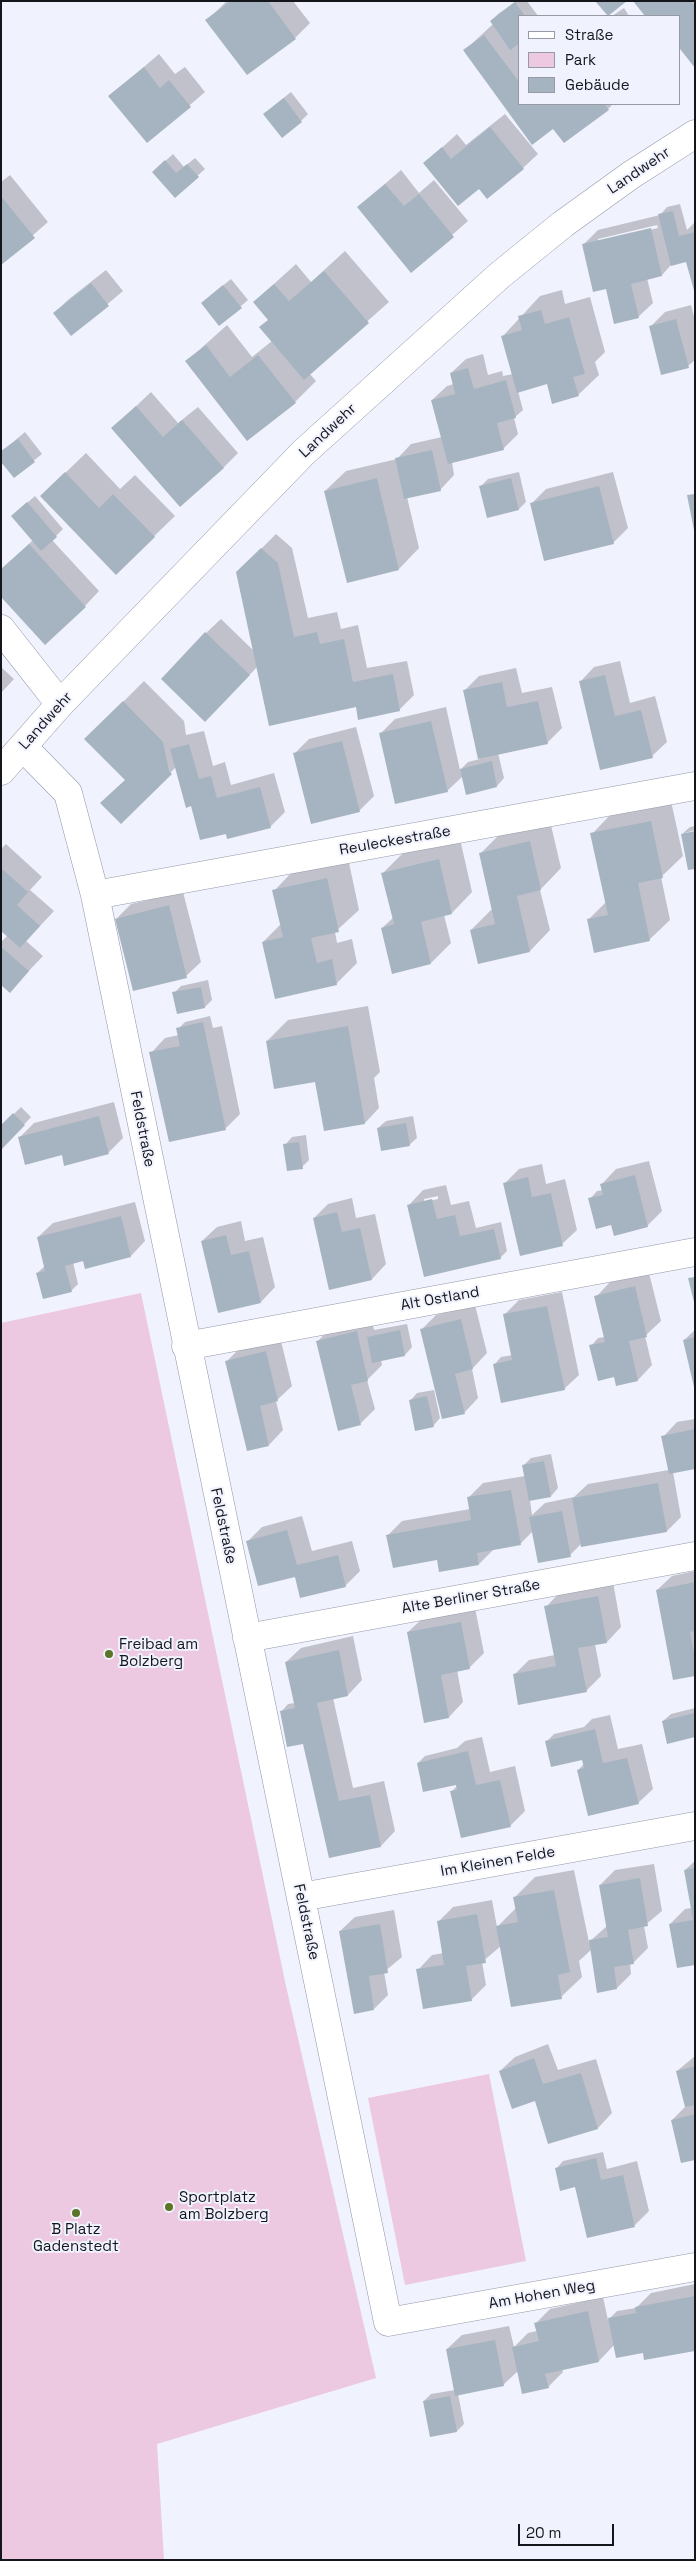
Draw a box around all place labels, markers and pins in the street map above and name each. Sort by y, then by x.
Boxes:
place label: Freibad am Bolzberg [119,1636,198,1671]
marker: Freibad am Bolzberg [103,1648,115,1660]
place label: Sportplatz am Bolzberg [179,2189,269,2224]
marker: Sportplatz am Bolzberg [163,2201,175,2213]
marker: B Platz Gadenstedt [70,2207,82,2219]
place label: B Platz Gadenstedt [33,2221,119,2256]

